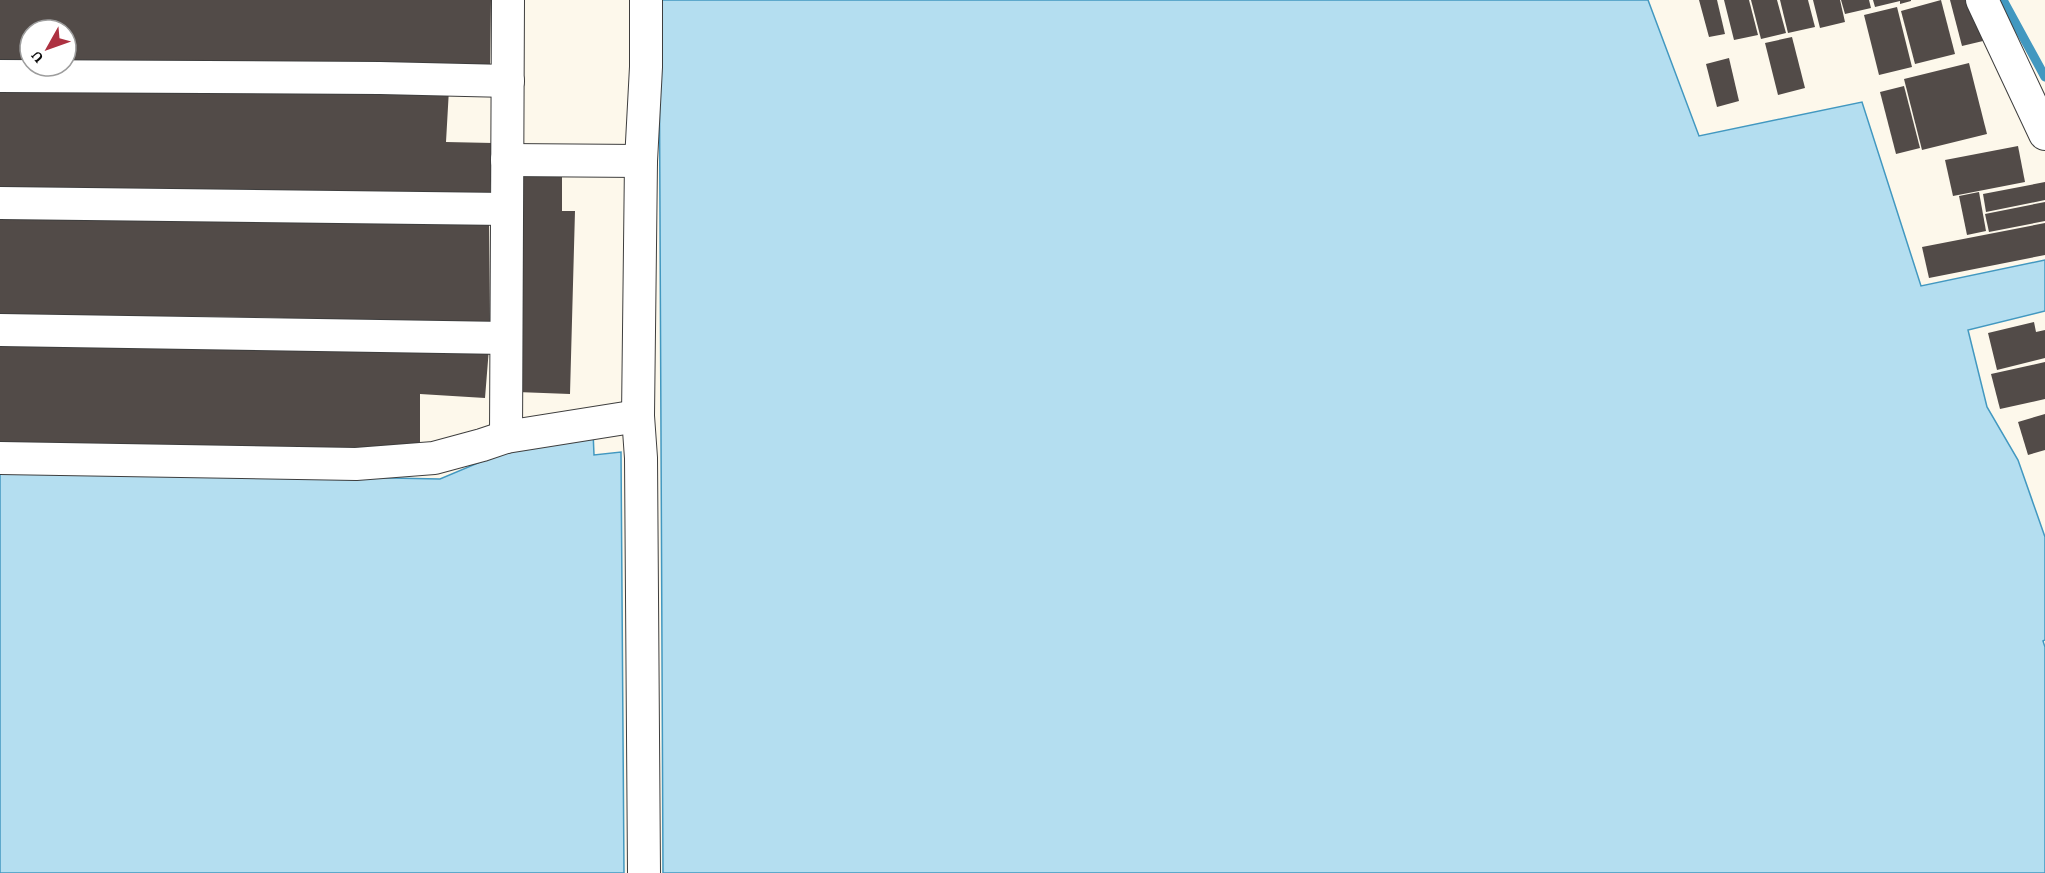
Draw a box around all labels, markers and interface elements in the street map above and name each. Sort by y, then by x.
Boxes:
north arrow [18,18,78,78]
text: U [27,48,47,67]

